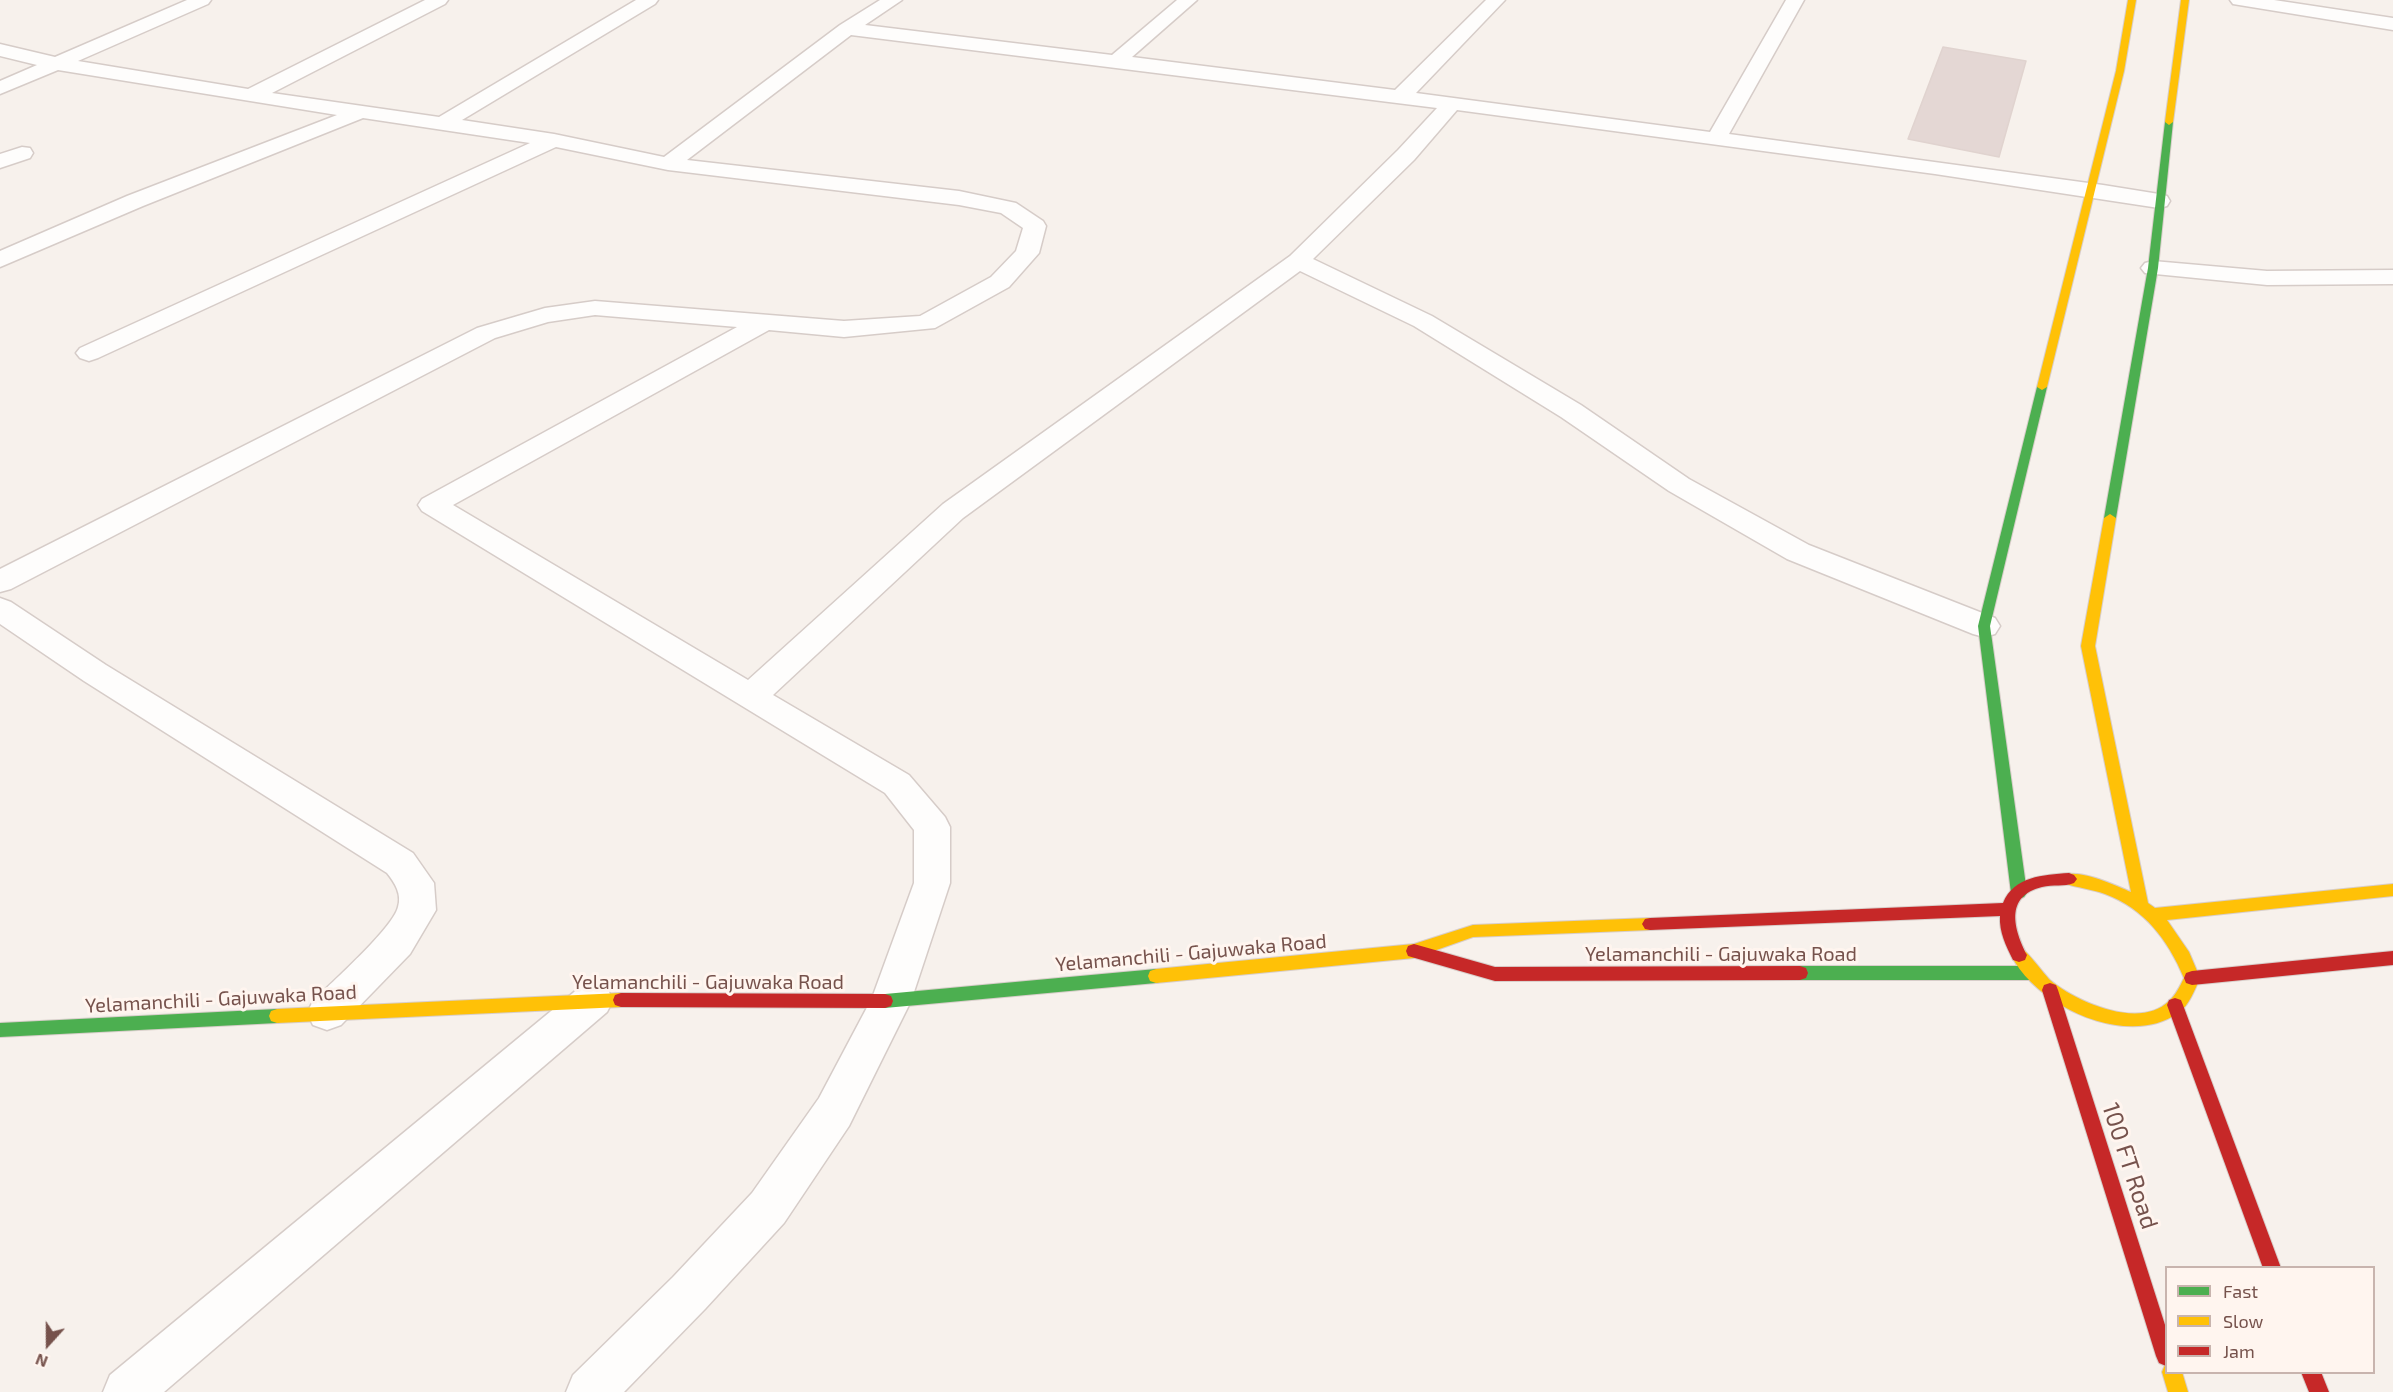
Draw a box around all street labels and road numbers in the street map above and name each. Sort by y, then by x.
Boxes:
street label: Yelamanchili - Gajuwaka Road [1054,929,1328,977]
street label: Yelamanchili - Gajuwaka Road [1585,942,1857,966]
street label: Yelamanchili - Gajuwaka Road [572,970,844,994]
street label: Yelamanchili - Gajuwaka Road [85,980,357,1018]
street label: 100 FT Road [2096,1099,2164,1233]

